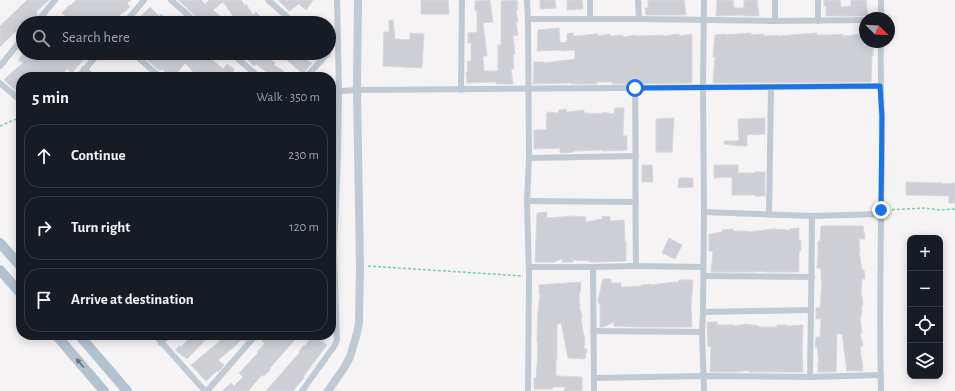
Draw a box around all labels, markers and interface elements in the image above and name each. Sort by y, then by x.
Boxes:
north arrow [859,12,895,48]
search box [16,16,336,60]
icon: search [30,27,52,49]
text: Search here [62,30,130,45]
route start [626,79,644,97]
text: 5 min [32,89,69,106]
text: Walk · 350 m [256,91,320,104]
icon: ahead [33,145,55,167]
text: Continue [71,148,126,163]
text: 230 m [288,149,319,162]
route end [872,201,890,219]
icon: right [33,217,55,239]
text: Turn right [71,220,130,235]
text: 120 m [289,221,319,234]
map controls [907,235,943,379]
button: + [907,235,943,271]
button: − [907,271,943,307]
icon: arrive [33,289,55,311]
text: Arrive at destination [71,292,194,307]
button: locate [907,307,943,343]
button: layers [907,343,943,379]
one-way arrow [76,358,85,368]

